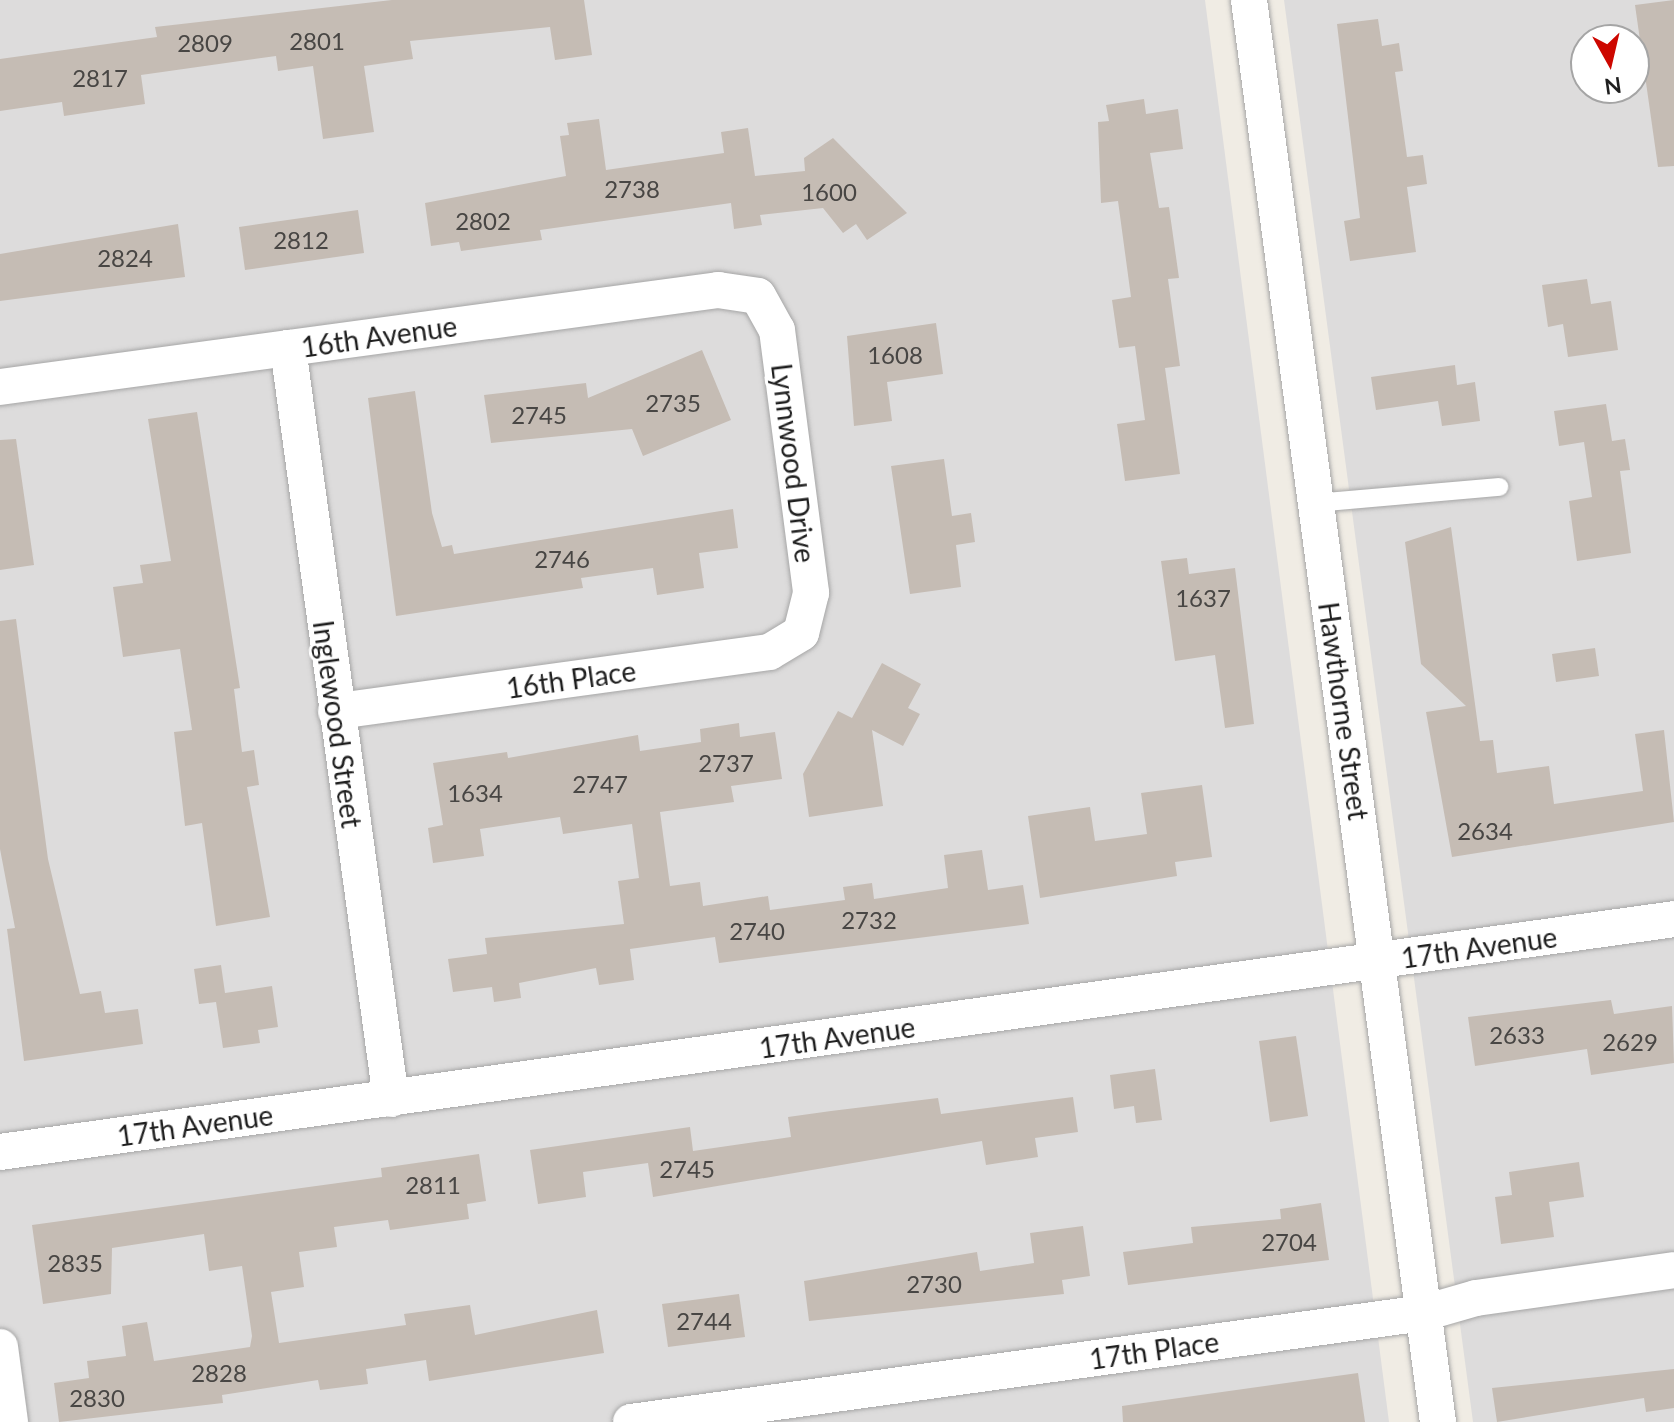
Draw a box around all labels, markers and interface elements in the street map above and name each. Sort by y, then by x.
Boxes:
north arrow [1570,24,1650,104]
house number: 2801 [289,27,345,55]
house number: 2809 [177,29,233,57]
house number: 2817 [72,64,128,92]
text: N [1603,72,1623,101]
house number: 2738 [604,175,660,203]
house number: 1600 [801,178,857,206]
house number: 2802 [455,207,511,235]
house number: 2812 [273,226,329,254]
house number: 2824 [97,244,153,272]
street label: 16th Avenue [298,308,460,364]
house number: 1608 [867,341,923,369]
street label: Lynnwood Drive [765,361,823,565]
house number: 2735 [645,389,701,417]
house number: 2745 [511,401,567,429]
house number: 2746 [534,545,590,573]
house number: 1637 [1175,584,1231,612]
street label: Hawthorne Street [1312,600,1376,822]
street label: Inglewood Street [307,618,369,830]
street label: 16th Place [504,653,638,705]
house number: 2737 [698,749,754,777]
house number: 2747 [572,770,628,798]
house number: 1634 [447,779,503,807]
house number: 2634 [1457,817,1513,845]
house number: 2732 [841,906,897,934]
house number: 2740 [729,917,785,945]
street label: 17th Avenue [1398,919,1560,975]
street label: 17th Avenue [756,1009,918,1065]
house number: 2633 [1489,1021,1545,1049]
house number: 2629 [1602,1028,1658,1056]
street label: 17th Avenue [114,1097,276,1153]
house number: 2745 [659,1155,715,1183]
house number: 2811 [405,1171,461,1199]
house number: 2704 [1261,1228,1317,1256]
house number: 2835 [47,1249,103,1277]
house number: 2730 [906,1270,962,1298]
house number: 2744 [676,1307,732,1335]
street label: 17th Place [1087,1324,1221,1376]
house number: 2828 [191,1359,247,1387]
house number: 2830 [69,1384,125,1412]

